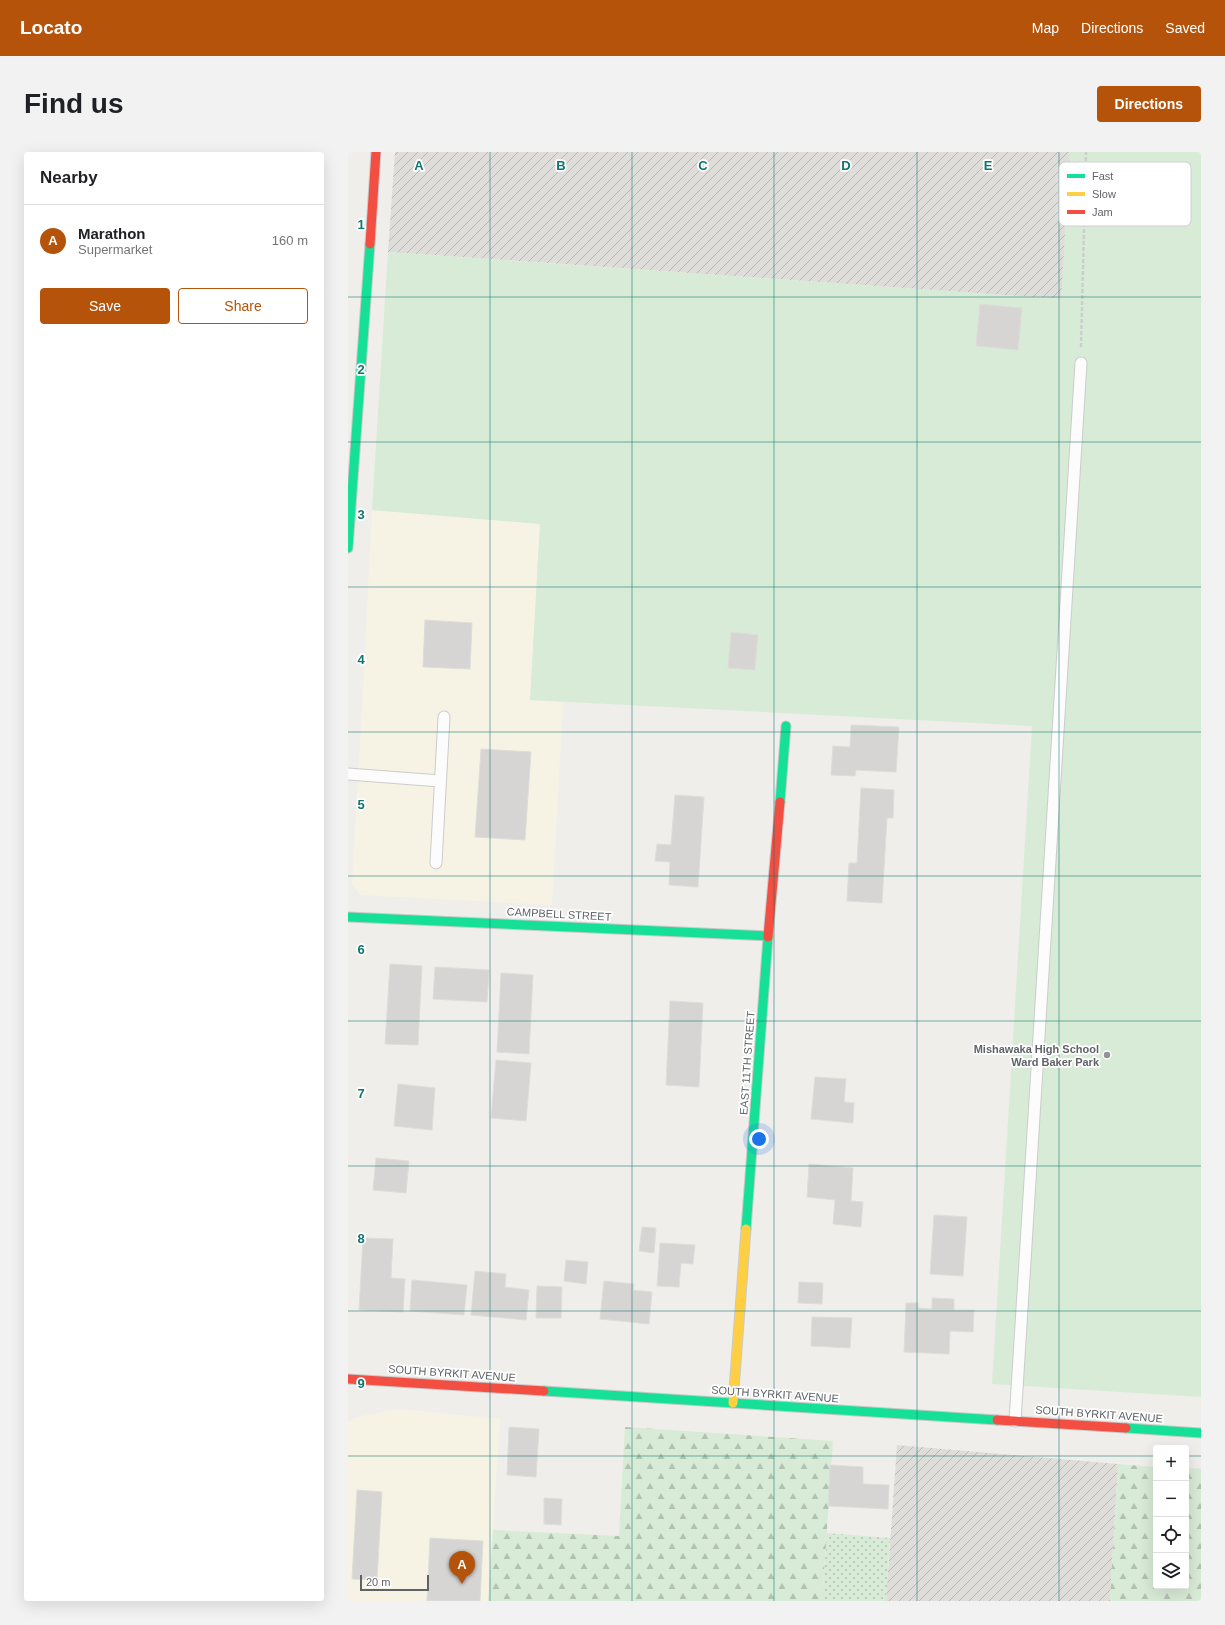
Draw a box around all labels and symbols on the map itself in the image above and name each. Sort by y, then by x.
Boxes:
text: A [414,158,424,173]
text: B [556,158,566,173]
text: C [698,158,708,173]
text: D [841,158,851,173]
text: E [984,158,993,173]
legend [1059,162,1191,226]
text: Fast [1092,170,1113,182]
text: Slow [1092,188,1116,200]
text: Jam [1092,206,1113,218]
text: 1 [357,217,365,232]
text: 2 [357,362,365,377]
text: 3 [357,507,365,522]
text: 4 [357,652,365,667]
text: 5 [357,797,365,812]
street label: CAMPBELL STREET [506,905,612,923]
text: 6 [357,942,365,957]
street label: EAST 11TH STREET [737,1010,757,1115]
place label: Mishawaka High School Ward Baker Park [974,1043,1100,1068]
marker: Mishawaka High School Ward Baker Park [1102,1050,1112,1060]
text: 7 [357,1086,365,1101]
your location [749,1129,769,1149]
text: 8 [357,1231,365,1246]
street label: SOUTH BYRKIT AVENUE [388,1363,516,1383]
text: 9 [357,1376,365,1391]
street label: SOUTH BYRKIT AVENUE [711,1384,839,1404]
street label: SOUTH BYRKIT AVENUE [1035,1404,1163,1424]
pin: A [449,1551,475,1584]
scale bar [360,1573,429,1592]

